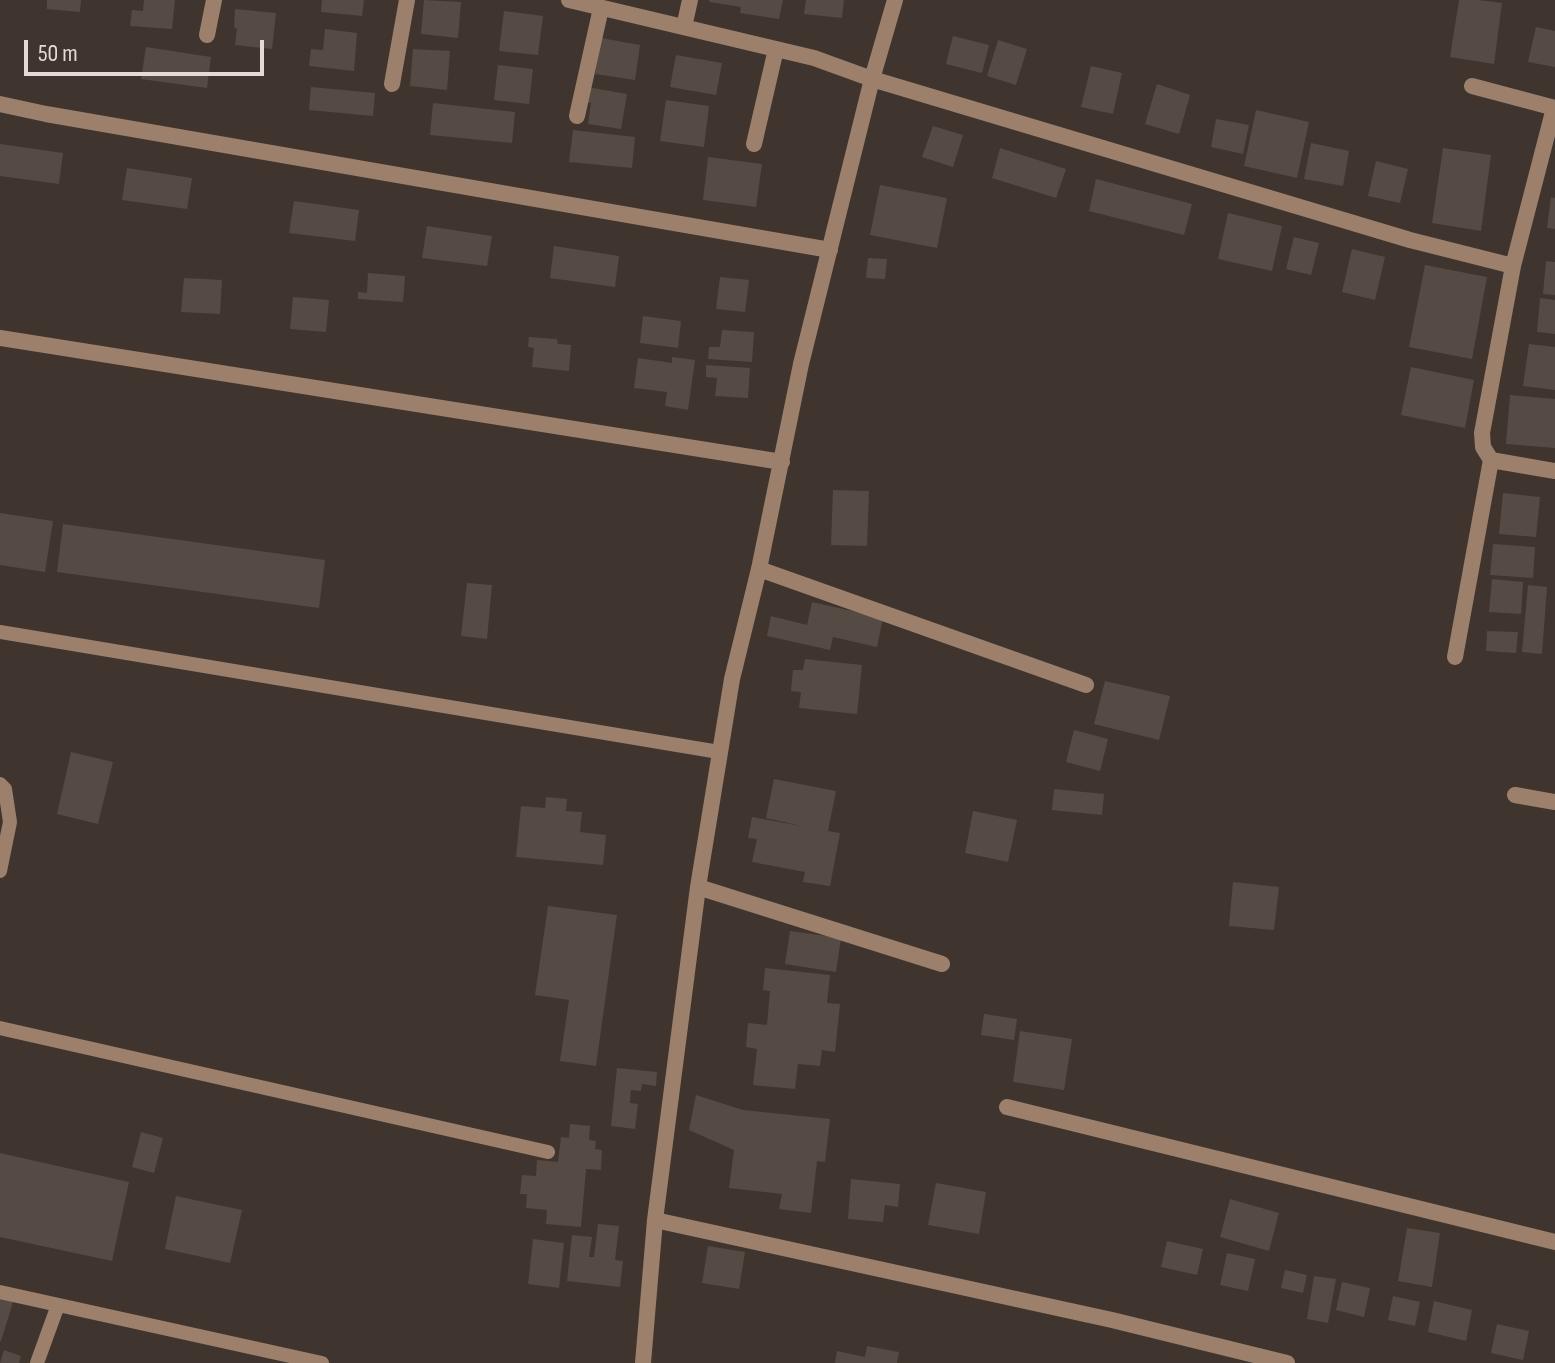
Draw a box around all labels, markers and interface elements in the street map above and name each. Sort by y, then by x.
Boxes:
scale bar [28,24,268,74]
text: 50 m [38,39,78,68]

